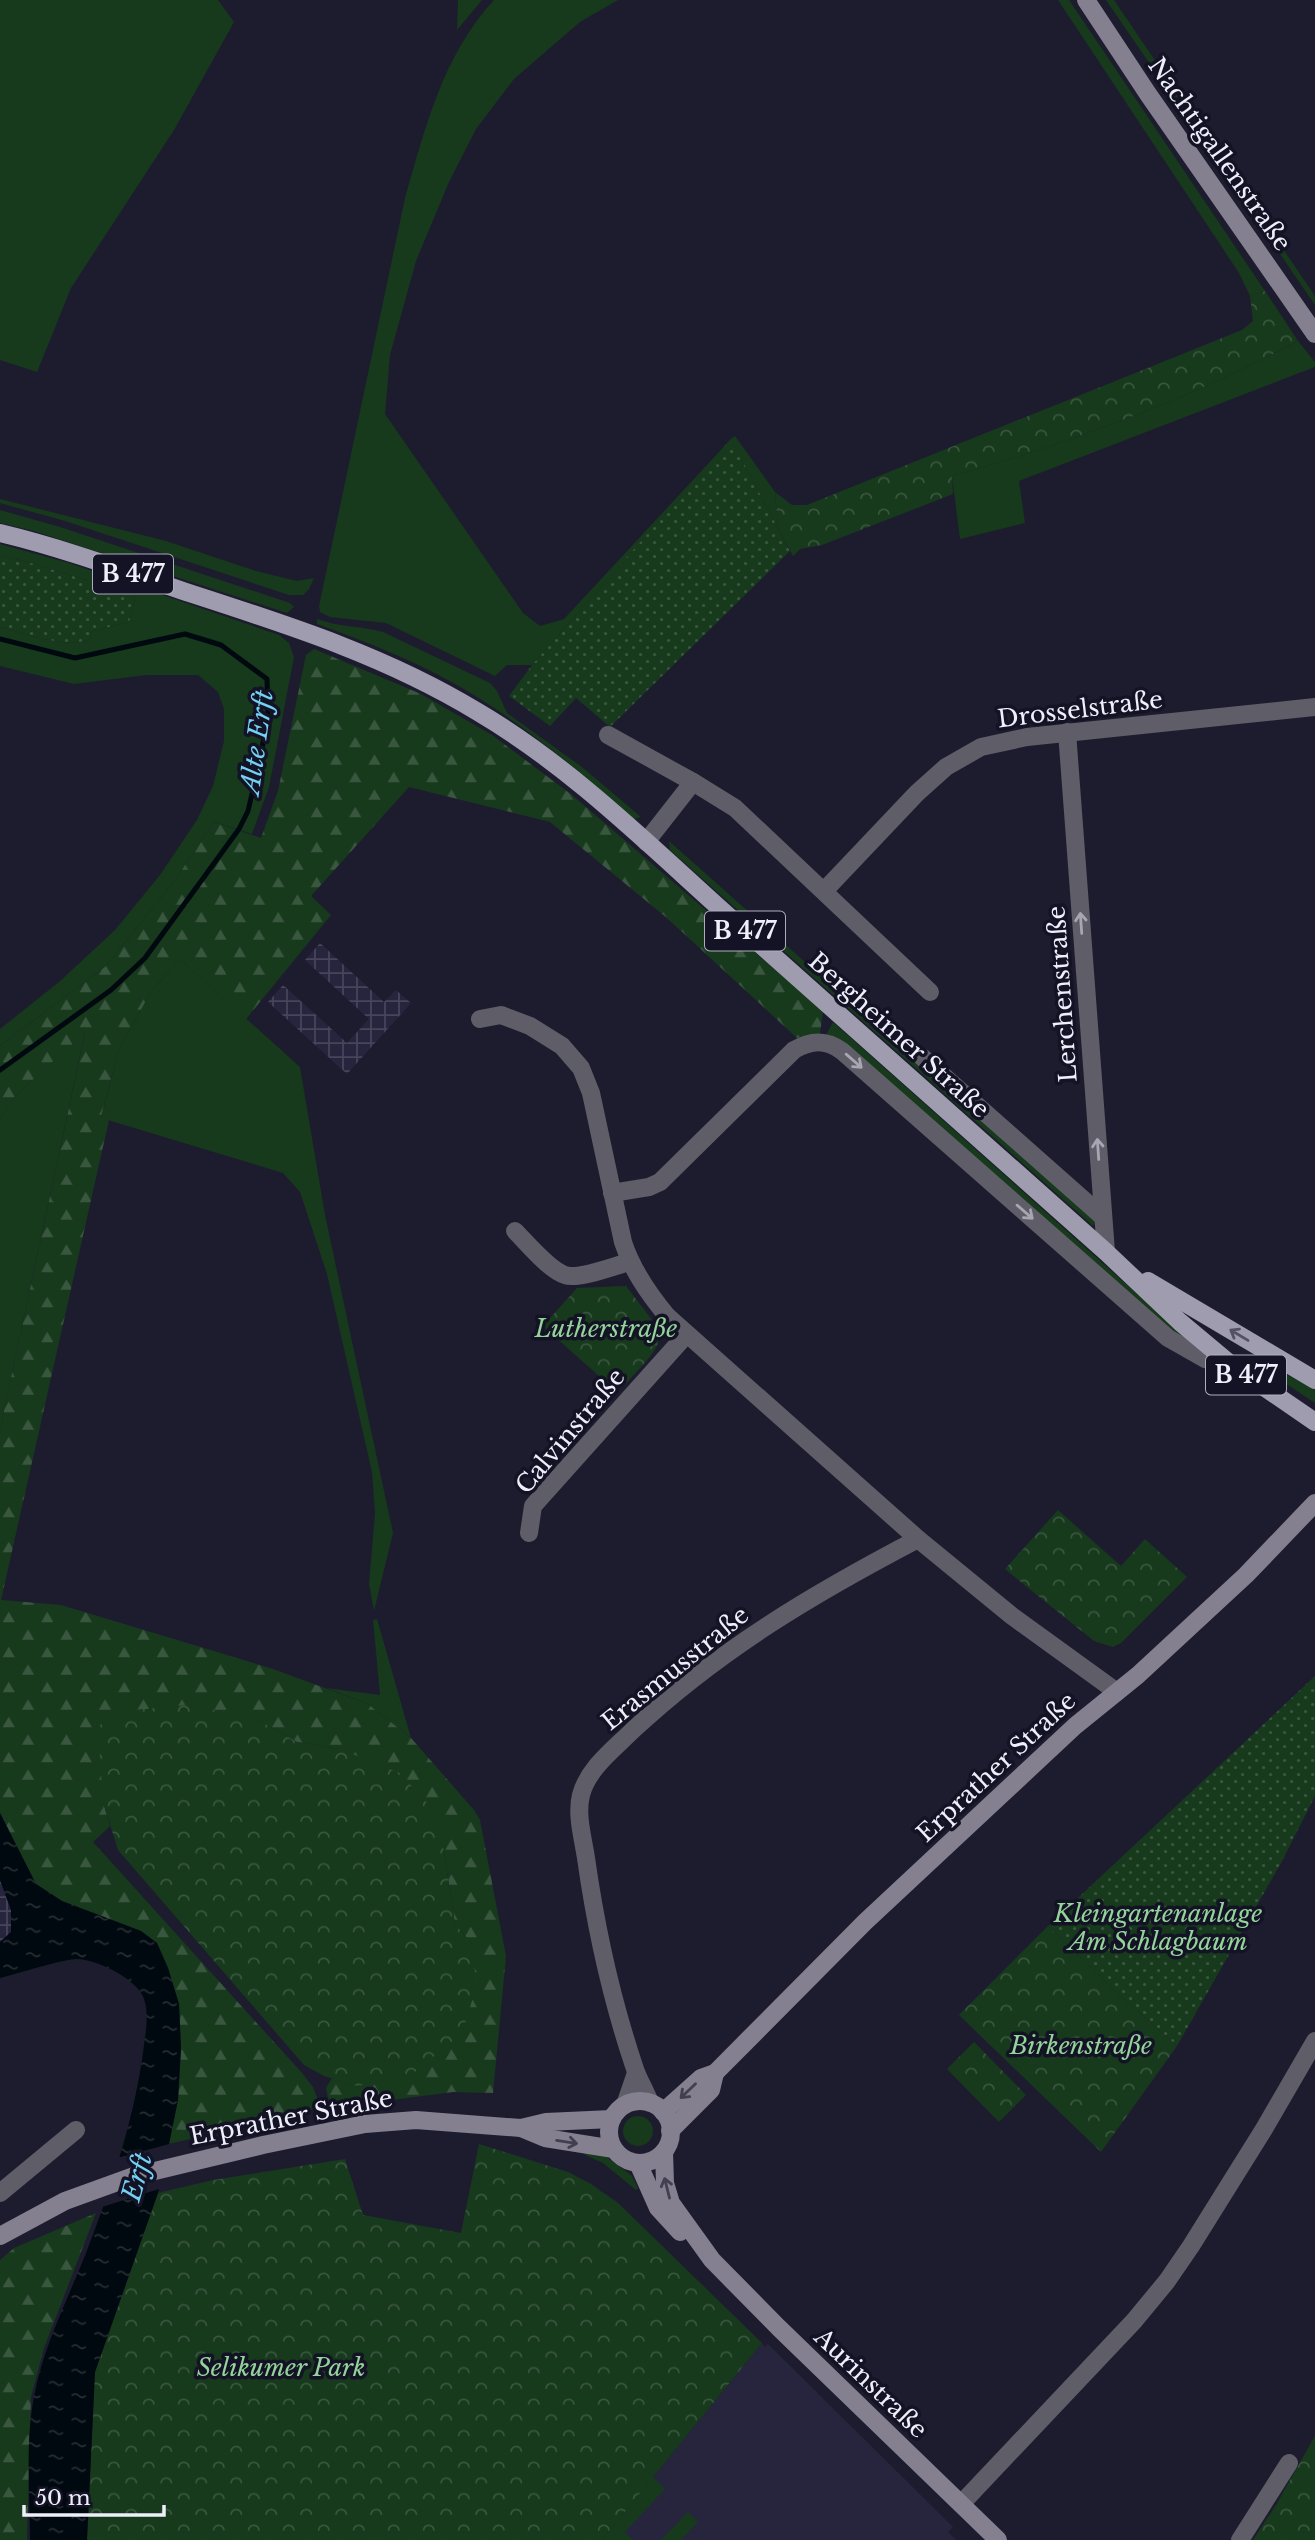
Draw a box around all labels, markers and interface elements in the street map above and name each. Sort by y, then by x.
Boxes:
street label: Nachtigallenstraße [1142,52,1298,256]
road number: B 477 [93,554,173,594]
street label: Drosselstraße [996,684,1164,734]
water label: Alte Erft [233,687,280,799]
street label: Lerchenstraße [1041,905,1083,1083]
road number: B 477 [705,912,785,950]
one-way arrow [1074,912,1087,934]
street label: Bergheimer Straße [803,946,995,1124]
one-way arrow [845,1053,863,1069]
one-way arrow [1091,1139,1104,1161]
one-way arrow [1015,1204,1033,1220]
park label: Lutherstraße [534,1314,677,1343]
one-way arrow [1230,1328,1250,1342]
road number: B 477 [1206,1356,1286,1394]
street label: Calvinstraße [509,1363,631,1499]
street label: Erasmusstraße [596,1600,754,1736]
street label: Erprather Straße [911,1686,1081,1848]
park label: Kleingartenanlage Am Schlagbaum [1053,1899,1262,1956]
park label: Birkenstraße [1009,2031,1152,2060]
one-way arrow [680,2082,697,2099]
street label: Erprather Straße [187,2083,395,2151]
one-way arrow [555,2136,578,2149]
water label: Erft [115,2148,159,2206]
one-way arrow [660,2177,673,2199]
street label: Aurinstraße [808,2321,933,2444]
park label: Selikumer Park [197,2353,365,2382]
scale bar [24,2474,164,2518]
text: 50 m [35,2485,91,2511]

